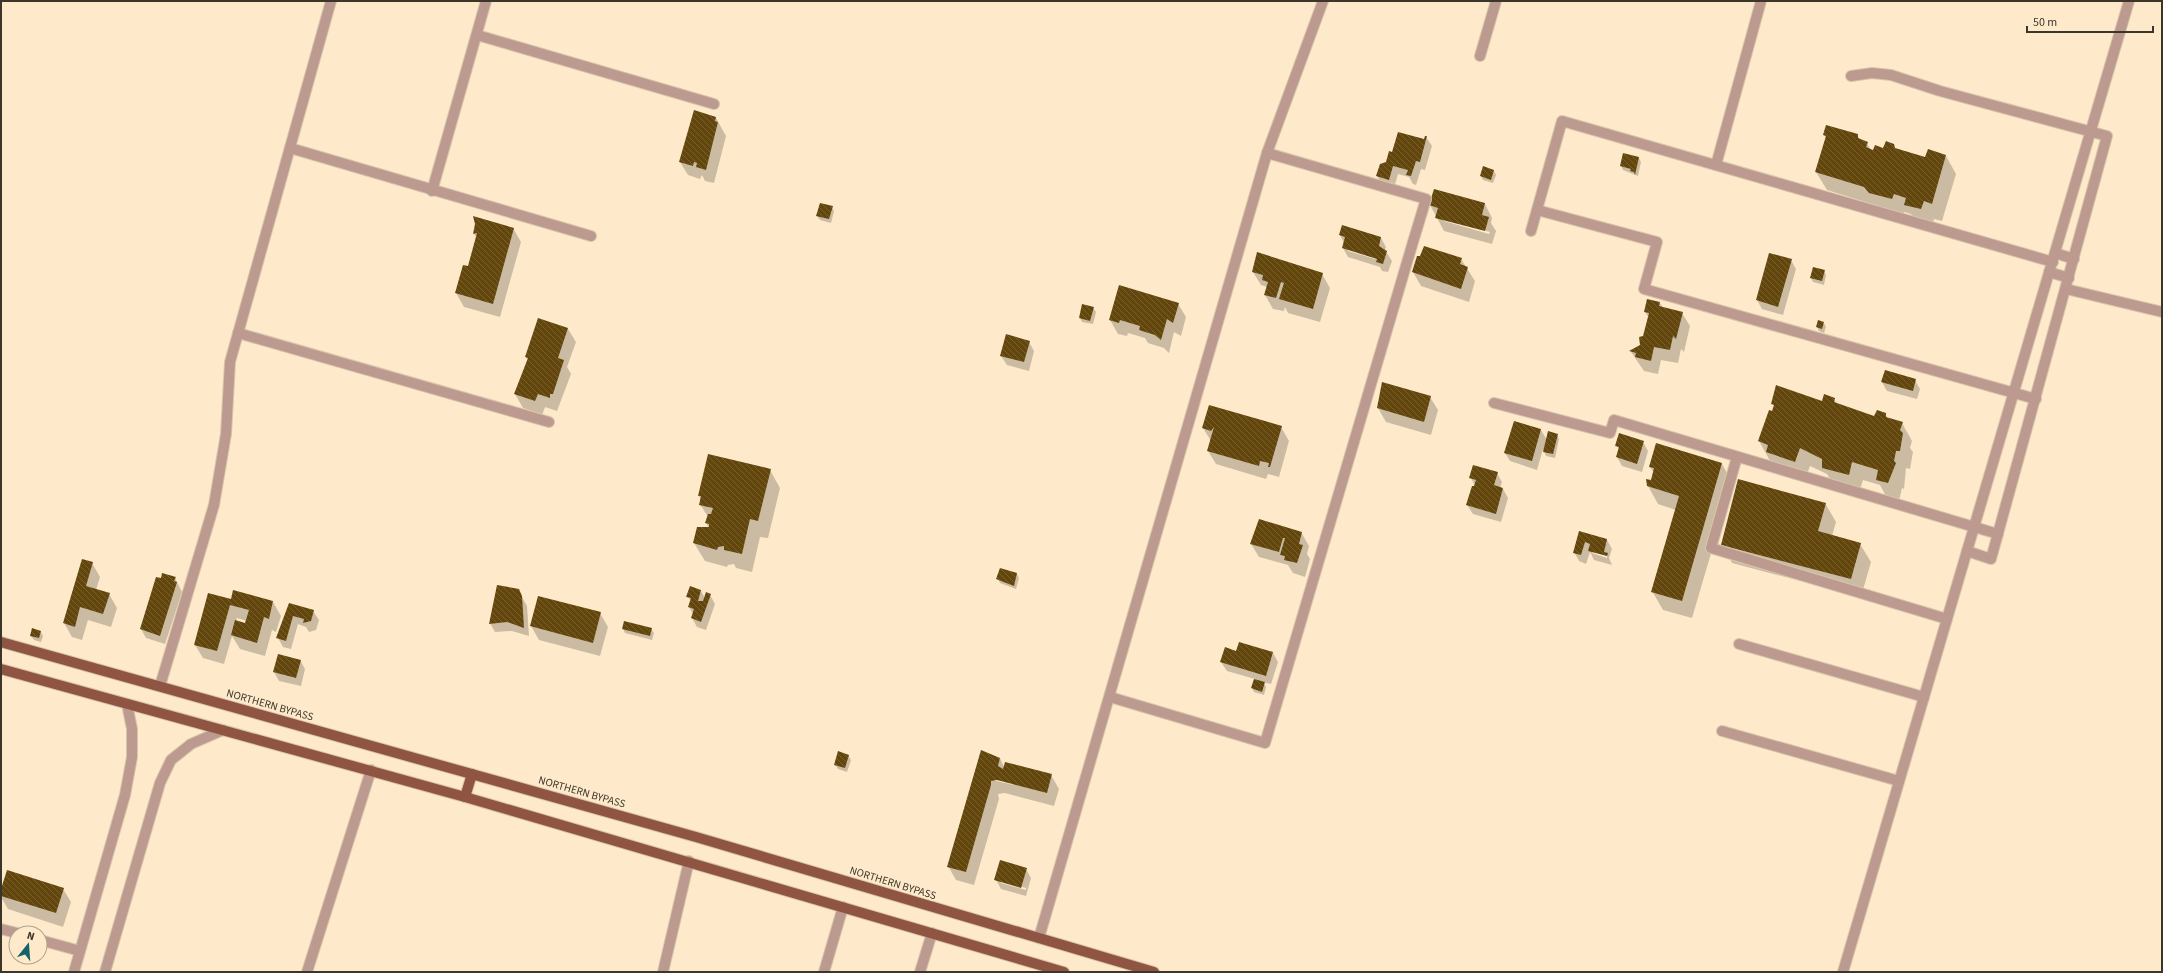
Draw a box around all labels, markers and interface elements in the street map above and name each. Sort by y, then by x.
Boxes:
scale bar [2027,8,2153,34]
text: 50 m [2033,14,2057,31]
street label: NORTHERN BYPASS [225,685,315,725]
street label: NORTHERN BYPASS [537,772,627,812]
street label: NORTHERN BYPASS [848,863,938,903]
north arrow [8,925,48,965]
text: N [25,928,36,944]

